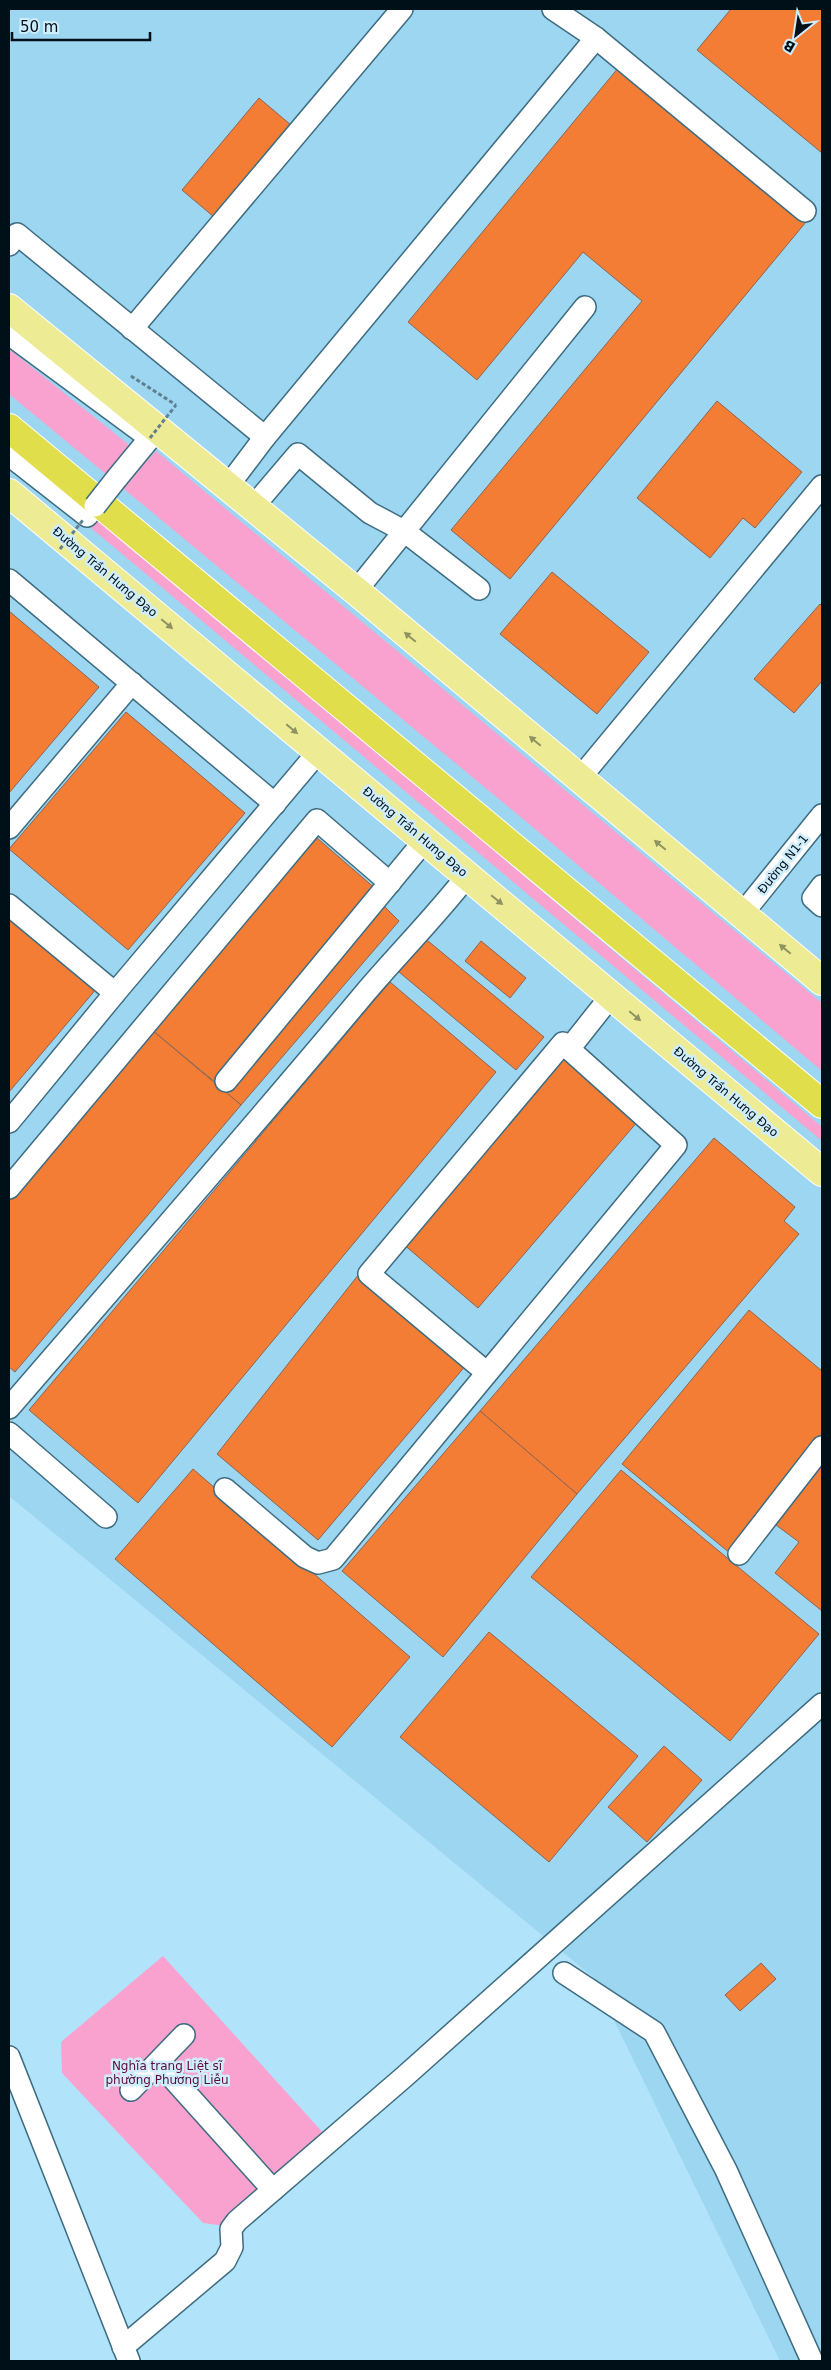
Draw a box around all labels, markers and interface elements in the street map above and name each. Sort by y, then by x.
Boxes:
scale bar [12,10,150,42]
north arrow [771,10,821,60]
text: 50 m [20,18,58,36]
text: B [781,37,798,56]
street label: Đường Trần Hưng Đạo [50,524,160,620]
one-way arrow [161,619,174,630]
one-way arrow [404,632,417,643]
one-way arrow [285,723,298,734]
one-way arrow [529,736,542,747]
street label: Đường Trần Hưng Đạo [360,784,470,880]
street label: Đường N1-1 [755,832,811,896]
one-way arrow [655,839,667,851]
one-way arrow [490,895,503,906]
one-way arrow [779,944,791,955]
one-way arrow [629,1010,641,1021]
street label: Đường Trần Hưng Đạo [671,1044,781,1140]
park label: Nghĩa trang Liệt sĩ phường Phương Liễu [105,2059,229,2087]

